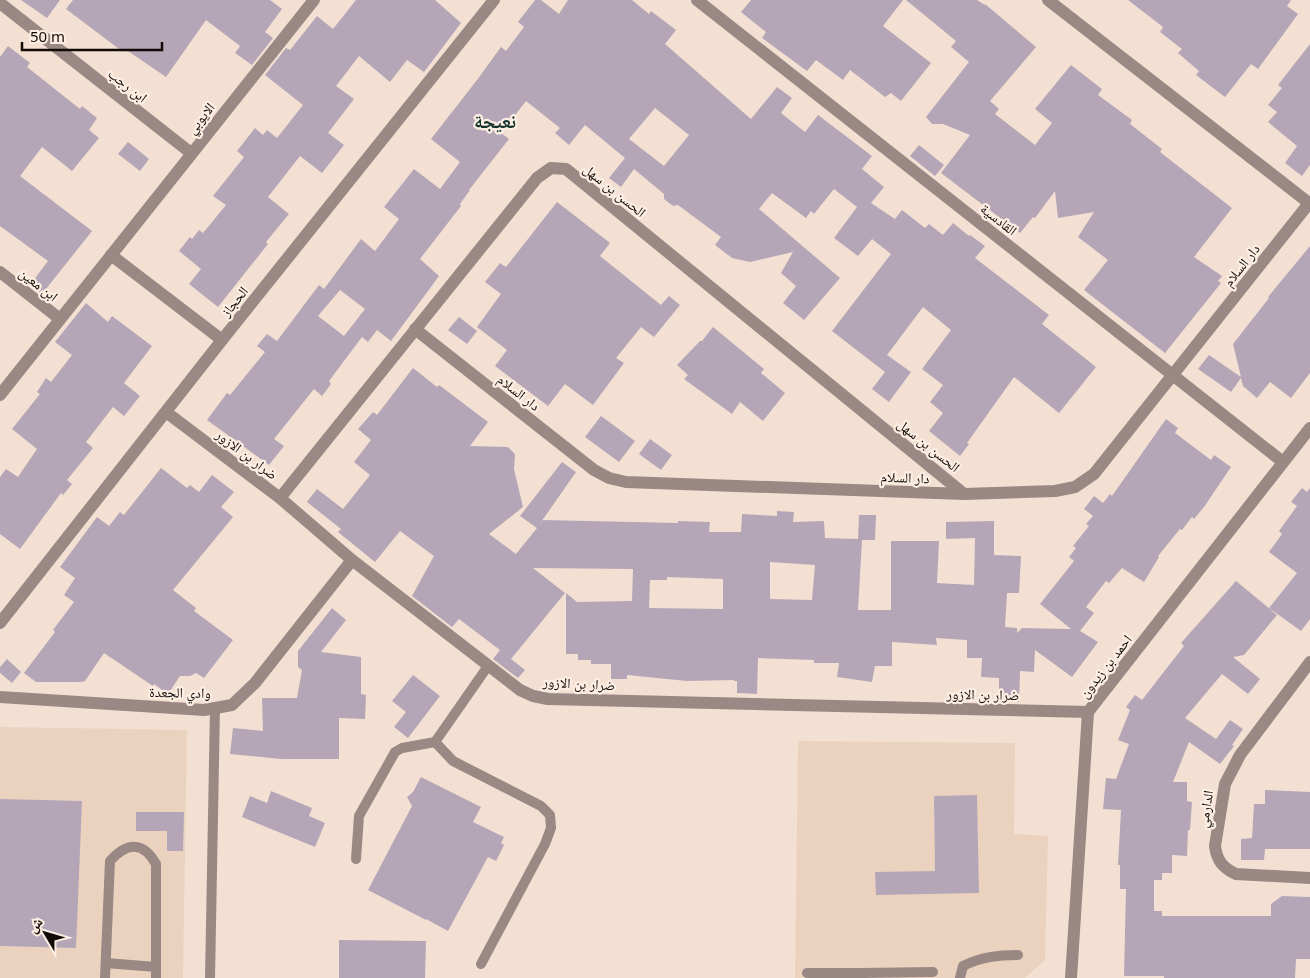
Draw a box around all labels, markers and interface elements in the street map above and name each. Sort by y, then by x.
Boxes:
scale bar [22,20,162,52]
text: 50 m [30,26,65,46]
street label: ابن رجب [105,64,151,106]
street label: الايوبي [181,98,221,139]
district label: نعيجة [474,108,516,134]
street label: الحسن بن سهل [580,159,650,221]
street label: القادسية [977,199,1021,239]
street label: دار السلام [1218,240,1265,291]
street label: ابن معين [16,263,62,305]
street label: الحجاز [215,282,252,321]
street label: دار السلام [493,369,544,416]
street label: الحسن بن سهل [894,414,964,476]
street label: ضرار بن الازور [211,424,282,483]
street label: دار السلام [880,467,930,488]
street label: احمد بن زيدون [1074,630,1136,702]
street label: ضرار بن الازور [541,672,616,694]
street label: وادي الجعدة [149,682,211,705]
street label: ضرار بن الازور [946,684,1019,704]
street label: الدارمي [1193,789,1220,829]
north arrow [20,908,70,958]
text: ش [22,913,47,936]

